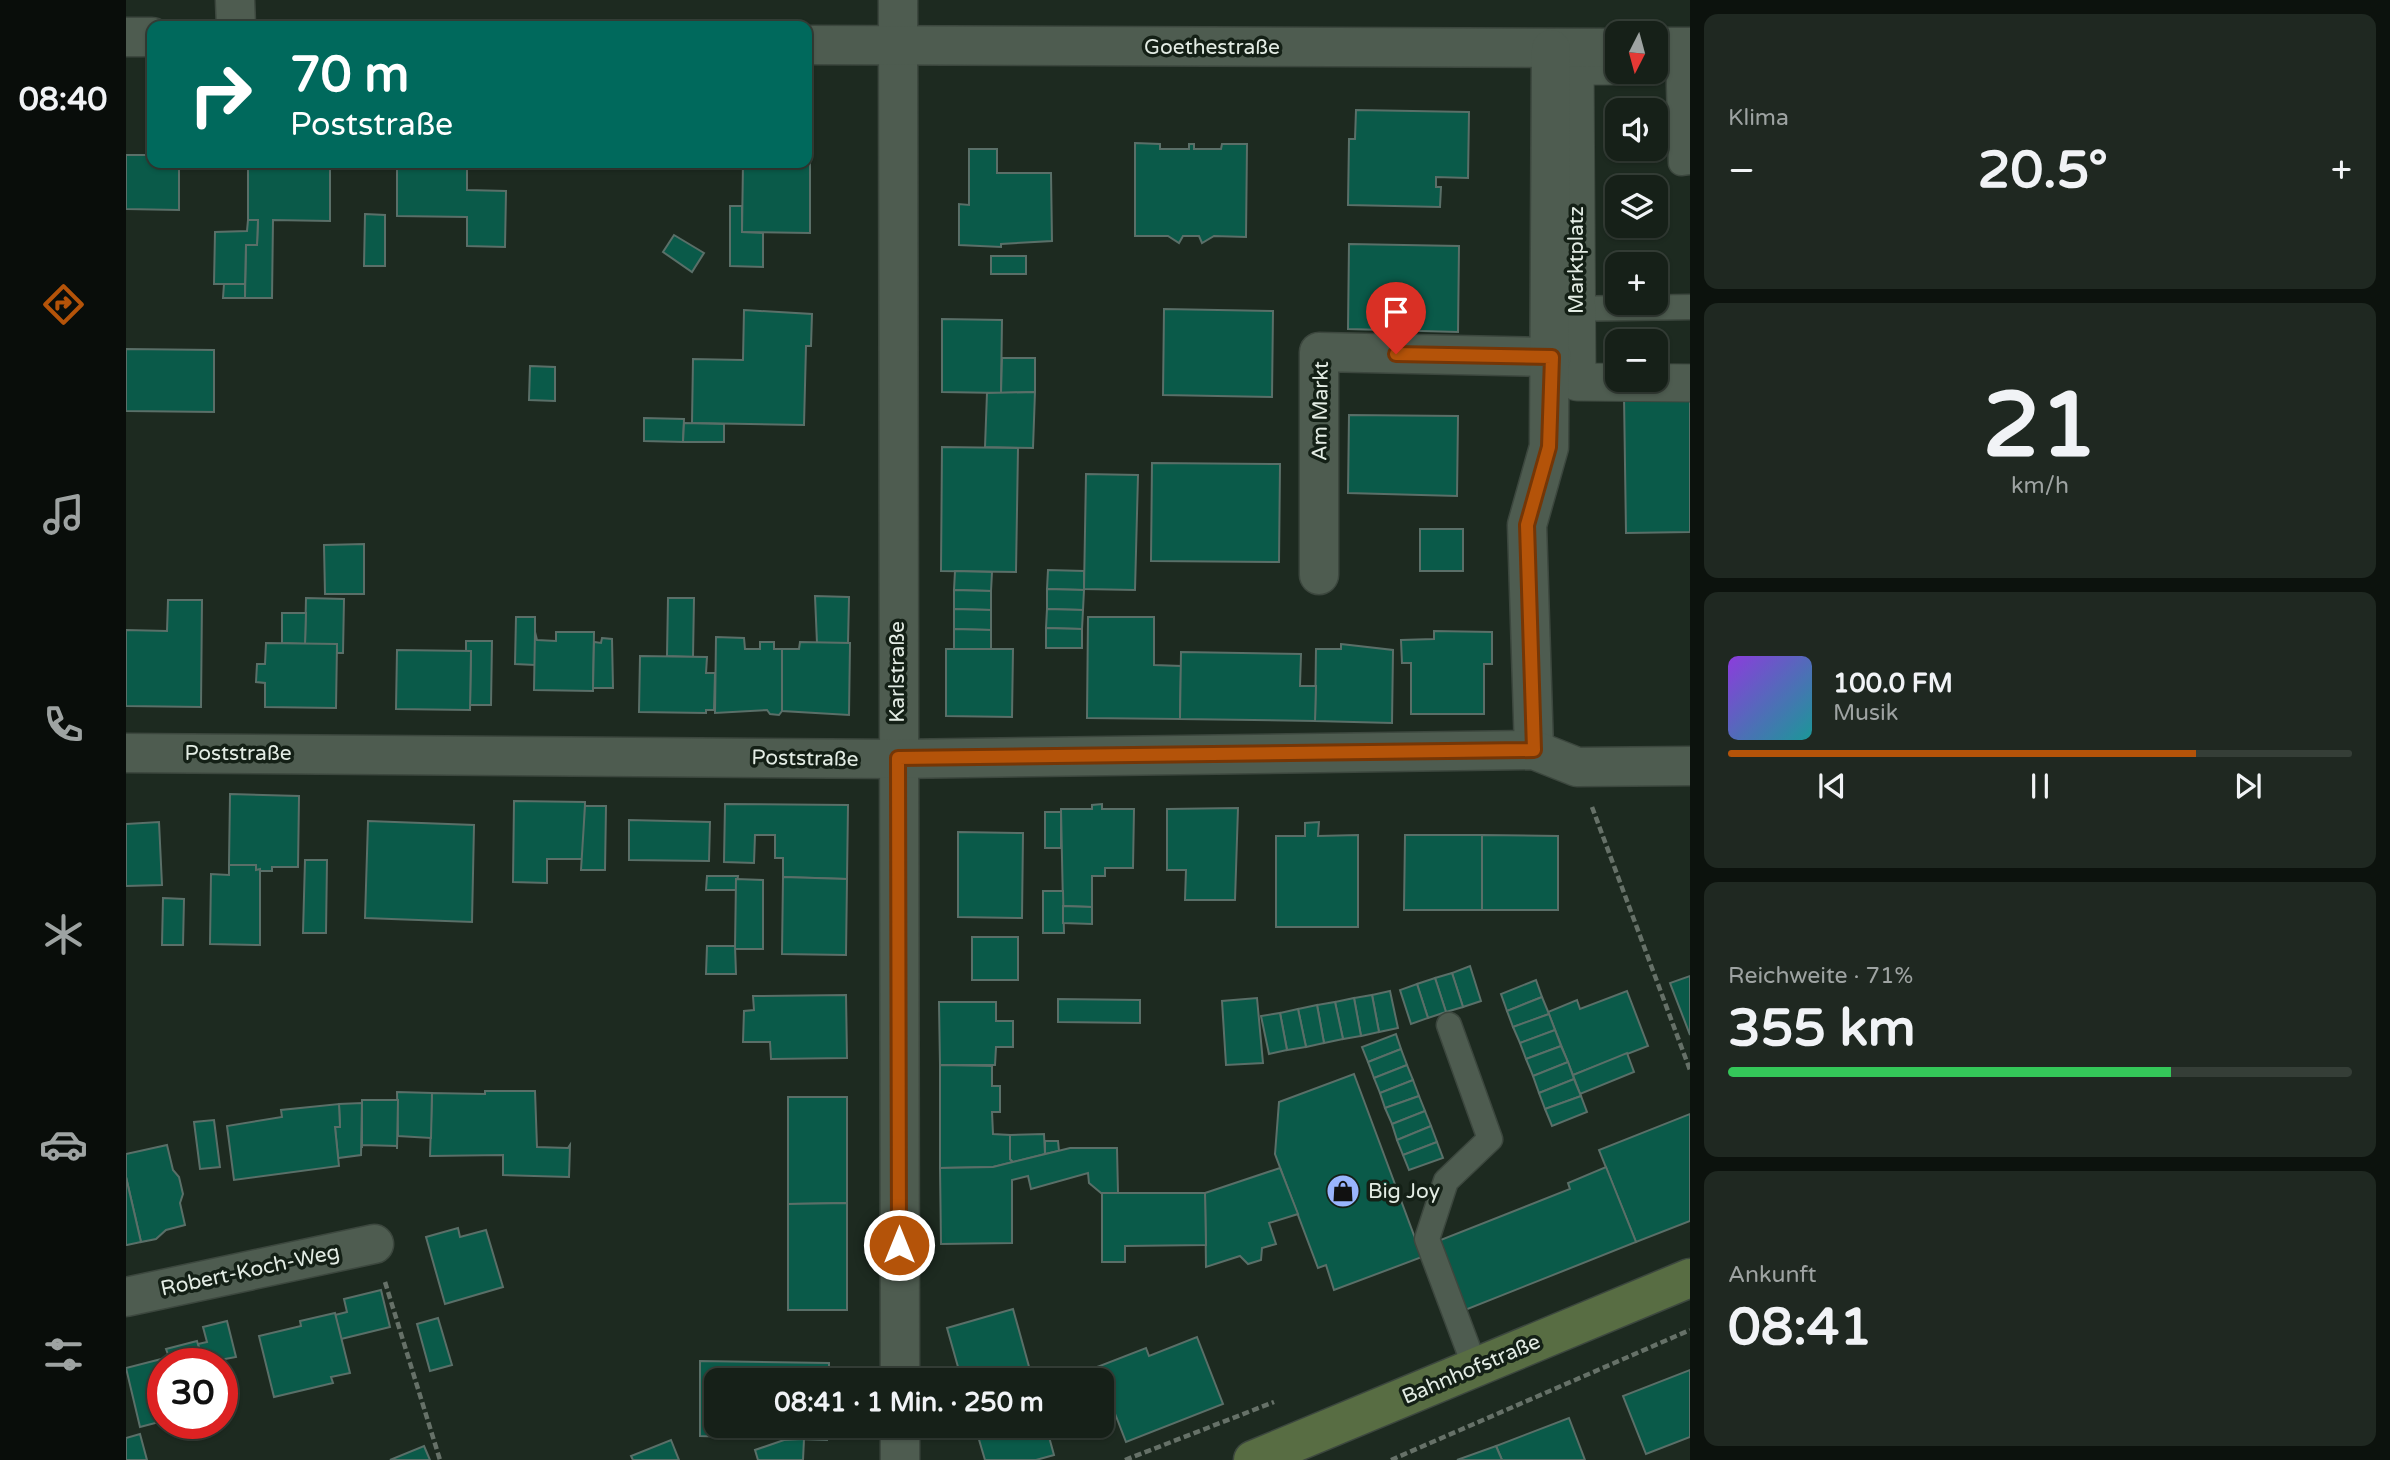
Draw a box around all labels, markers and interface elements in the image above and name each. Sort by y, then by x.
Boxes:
north arrow [1605,21,1668,84]
map controls [1605,21,1668,392]
street label: Goethestraße [1144,35,1280,60]
text: 70 m [290,46,409,105]
icon: right [175,49,266,140]
text: 08:40 [19,81,107,119]
button: sound [1605,98,1668,161]
text: Klima [1728,104,1789,132]
text: Poststraße [290,106,453,144]
text: 20.5° [1978,139,2108,202]
text: − [1728,148,1755,194]
text: + [2331,148,2352,194]
button: layers [1605,175,1668,238]
street label: Marktplatz [1564,206,1589,314]
button: + [1605,252,1668,315]
icon: directions [39,280,88,329]
pin [1366,282,1426,354]
icon: arrive [1377,293,1415,331]
button: − [1605,329,1668,392]
street label: Am Markt [1307,361,1334,461]
text: 21 [1983,371,2097,481]
text: km/h [2011,472,2069,500]
icon: music [39,490,88,539]
street label: Karlstraße [885,621,910,723]
text: 100.0 FM [1833,668,1953,699]
text: Musik [1833,699,1898,727]
icon: phone [39,700,88,749]
street label: Poststraße [184,741,292,766]
street label: Poststraße [751,745,859,772]
icon: previous [1813,767,1851,805]
icon: pause [2021,767,2059,805]
icon: next [2229,767,2267,805]
icon: climate [39,910,88,959]
text: Reichweite · 71% [1728,962,1913,990]
text: 355 km [1728,997,1916,1060]
icon: car [39,1120,88,1169]
shop icon: Big Joy [1324,1172,1362,1210]
place label: Big Joy [1368,1179,1440,1204]
position arrow [862,1208,936,1282]
street label: Robert-Koch-Weg [158,1239,342,1302]
text: Ankunft [1728,1261,1817,1289]
text: 08:41 [1728,1296,1872,1359]
street label: Bahnhofstraße [1398,1329,1544,1410]
icon: filters [39,1330,88,1379]
speed limit sign: 30 [147,1348,238,1439]
text: 08:41 · 1 Min. · 250 m [774,1387,1044,1418]

